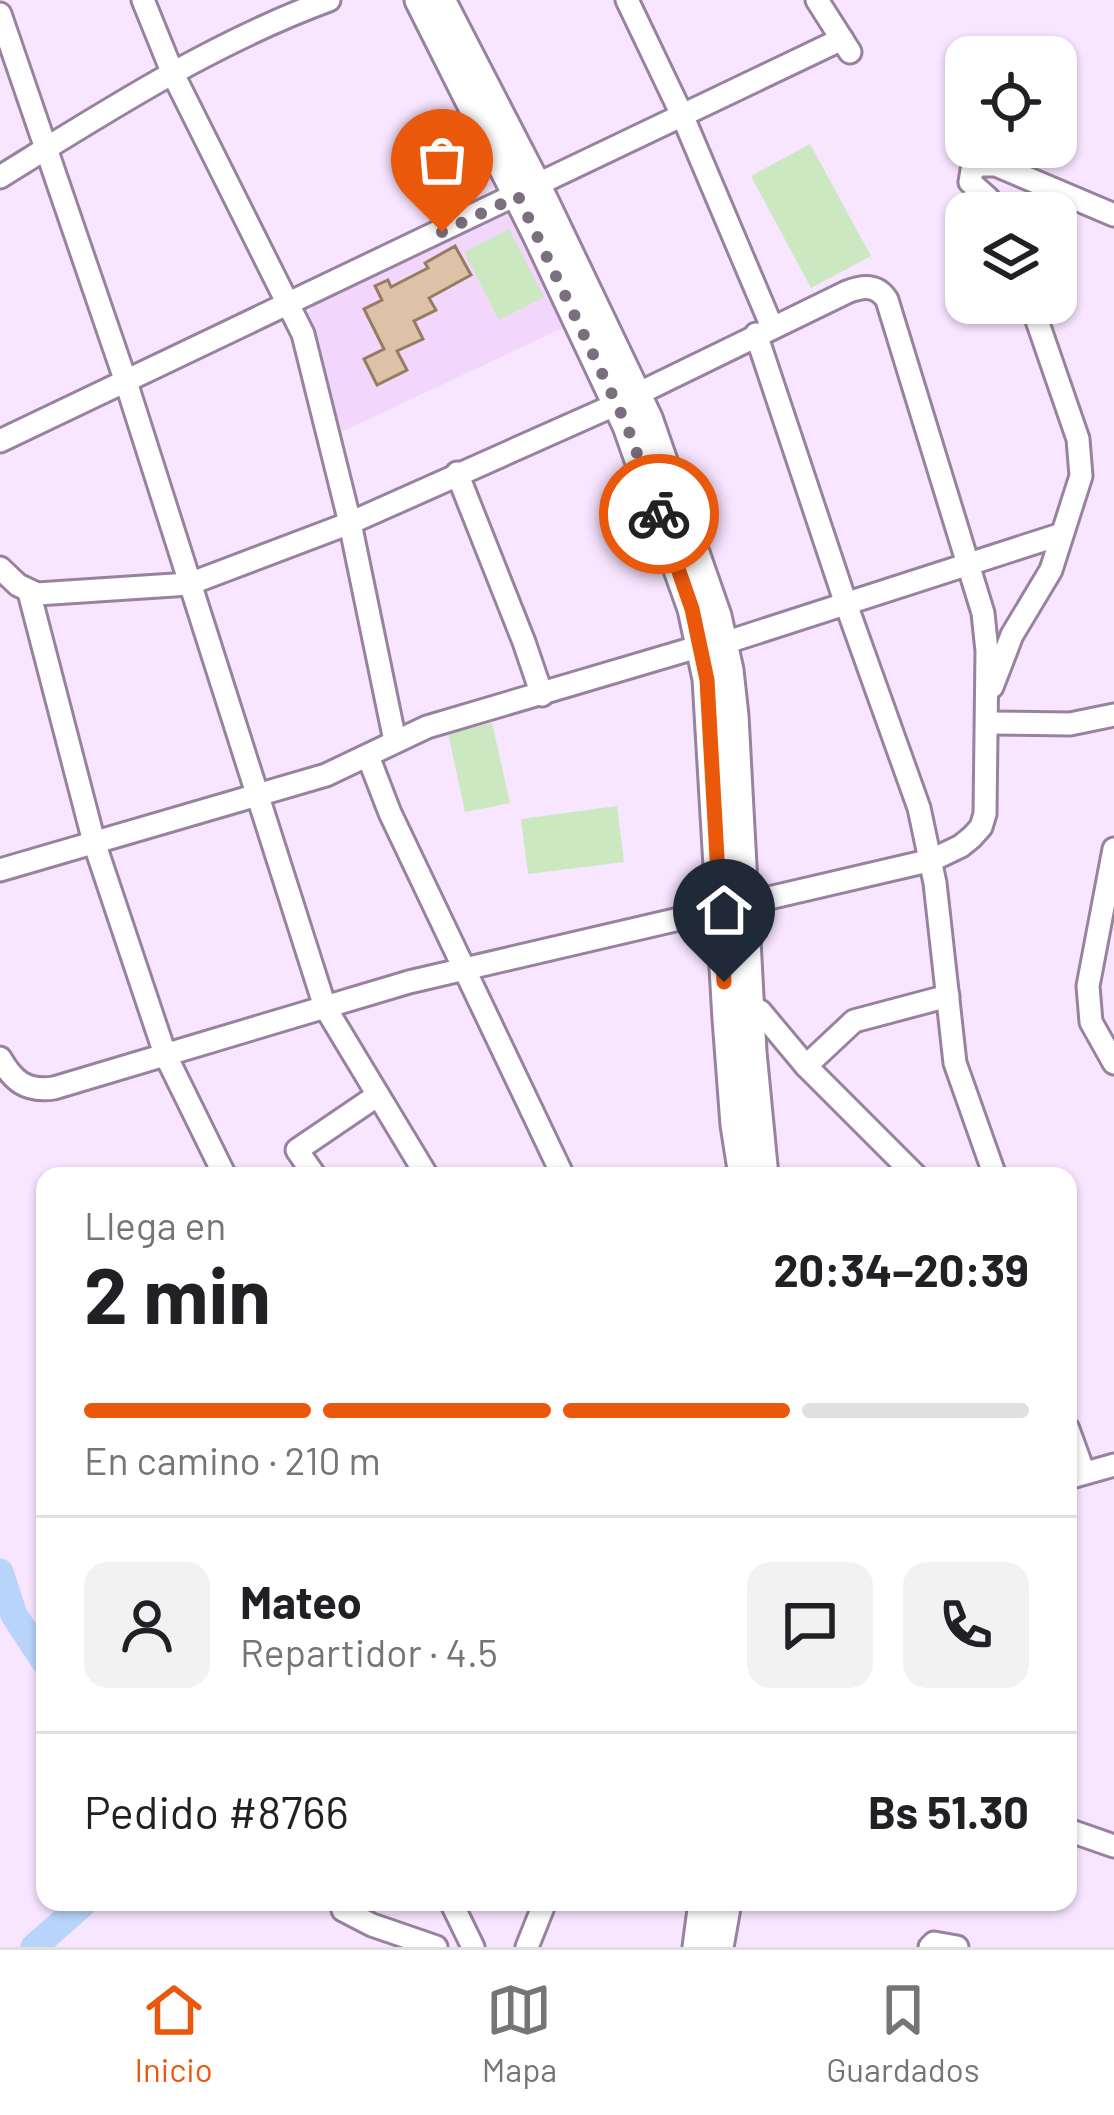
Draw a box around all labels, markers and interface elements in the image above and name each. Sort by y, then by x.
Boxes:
map controls [945,36,1077,324]
button: locate [945,36,1077,168]
pin [391,109,493,232]
icon: bag [409,127,475,193]
button: layers [945,192,1077,324]
courier [599,454,719,574]
icon: bike [626,481,692,547]
pin [673,859,775,982]
icon: home [691,877,757,943]
text: Llega en [84,1201,226,1248]
text: 20:34–20:39 [773,1242,1029,1296]
text: 2 min [84,1246,271,1340]
text: En camino · 210 m [84,1436,381,1483]
button: person [84,1562,210,1688]
button: chat [747,1562,873,1688]
button: phone [903,1562,1029,1688]
text: Mateo [240,1574,362,1628]
text: Repartidor · 4.5 [240,1628,498,1675]
text: Pedido #8766 [84,1784,349,1838]
text: Bs 51.30 [868,1784,1029,1838]
tab: Inicio [134,1977,213,2089]
tab: Mapa [482,1977,557,2089]
tab: Guardados [826,1977,980,2089]

